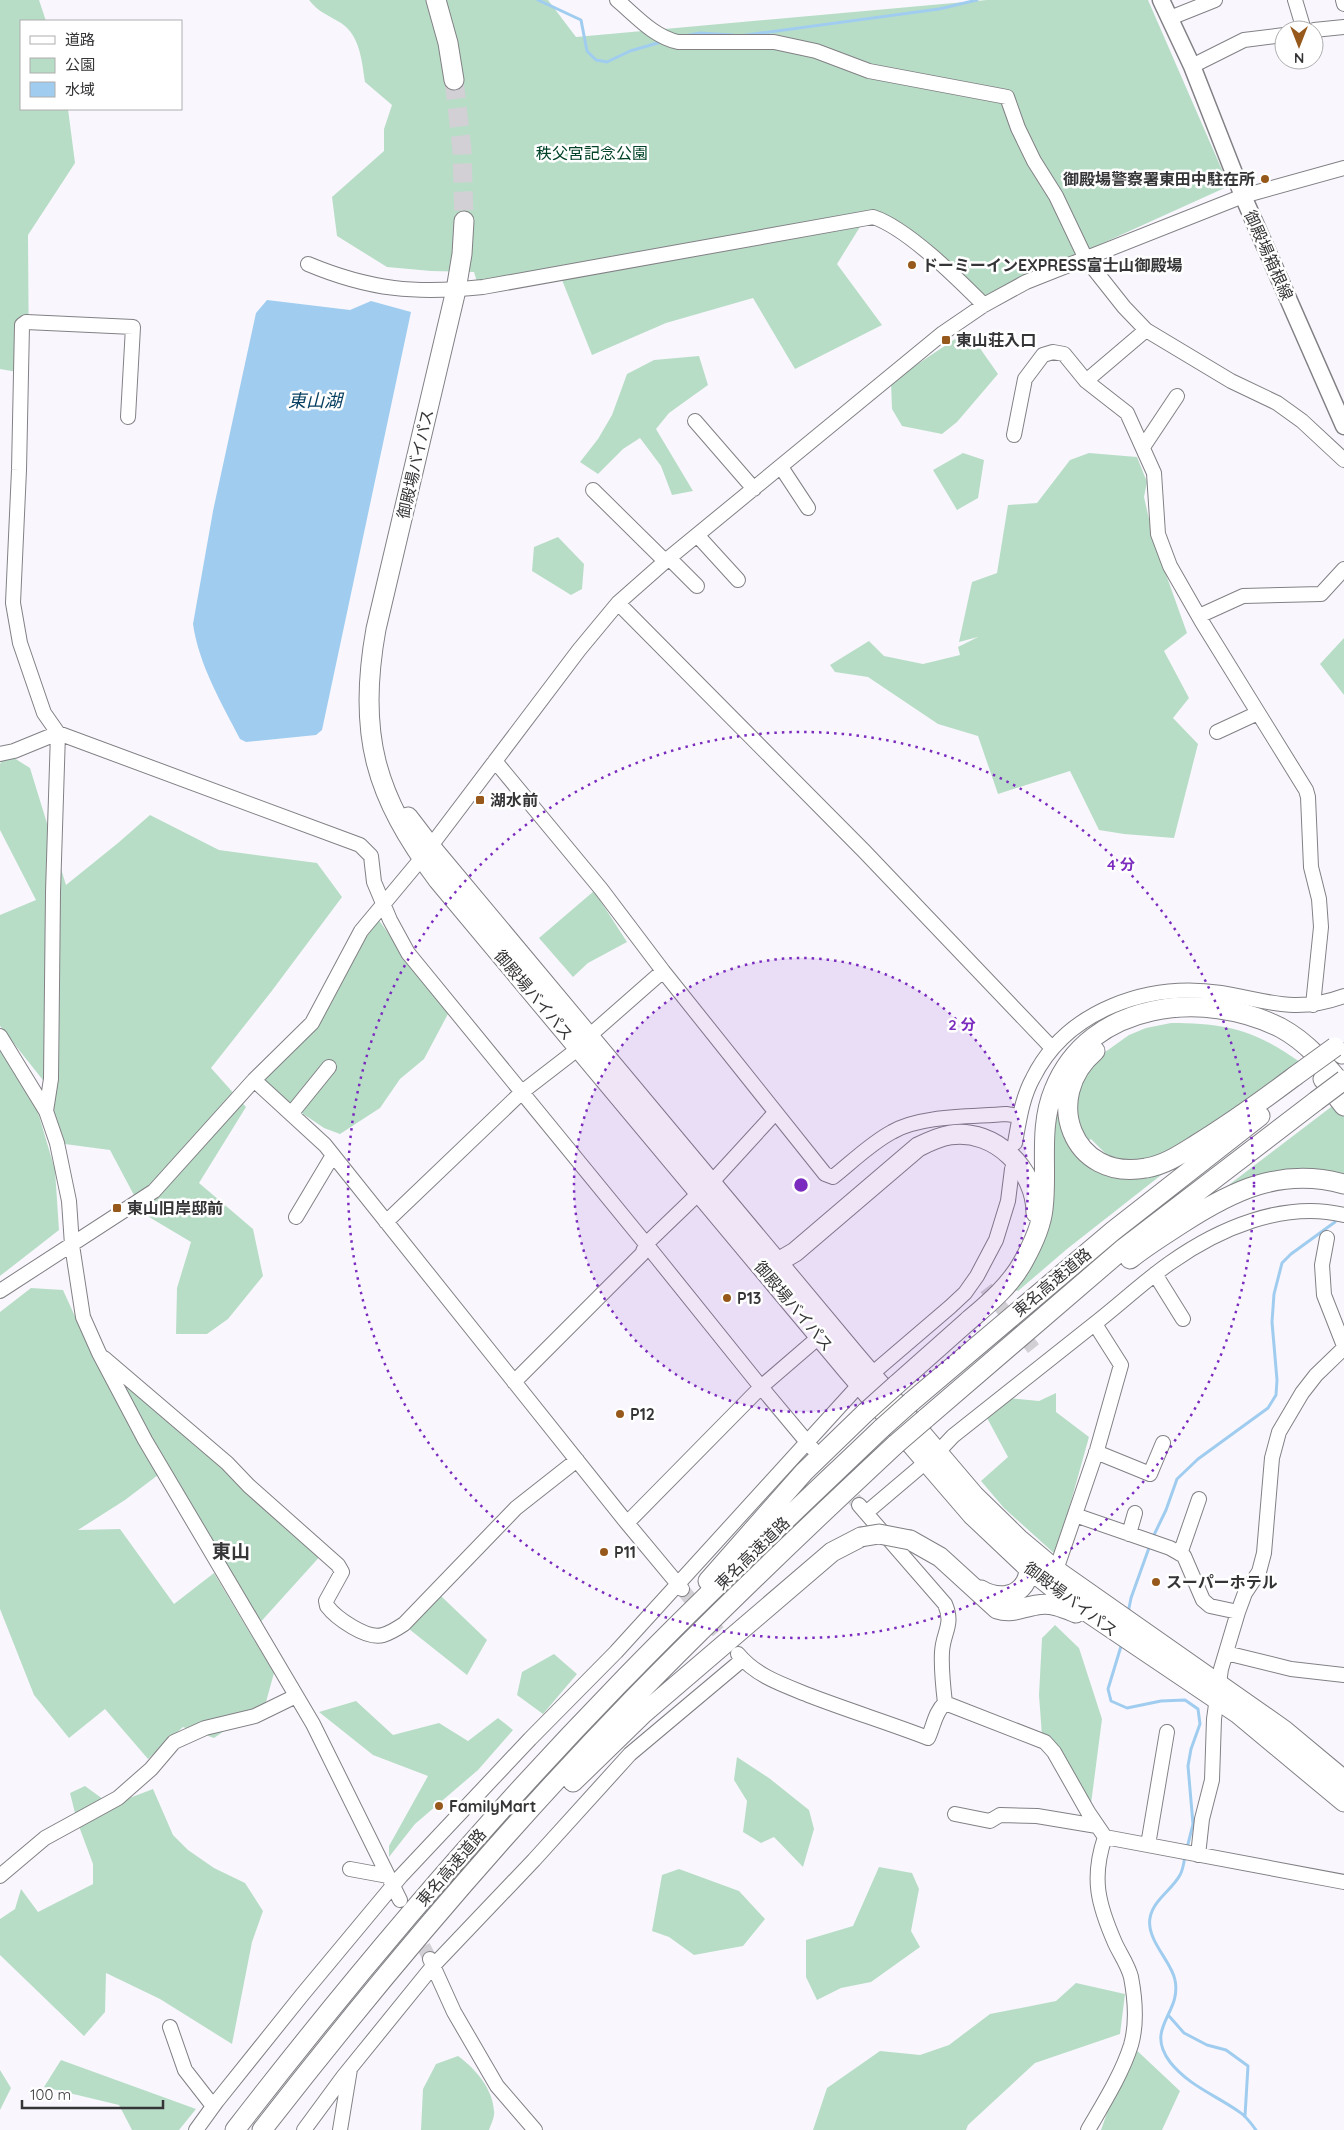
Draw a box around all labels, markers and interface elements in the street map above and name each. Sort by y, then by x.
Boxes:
legend [20,20,182,110]
north arrow [1274,20,1324,70]
text: 道路 [65,30,95,49]
text: N [1294,49,1304,67]
text: 公園 [65,55,95,74]
text: 水域 [65,80,95,99]
park label: 秩父宮記念公園 [536,143,648,163]
place label: 御殿場警察署東田中駐在所 [1063,169,1255,189]
marker: 御殿場警察署東田中駐在所 [1259,173,1271,185]
street label: 御殿場箱根線 [1240,207,1298,303]
place label: ドーミーインEXPRESS富士山御殿場 [922,255,1183,275]
marker: ドーミーインEXPRESS富士山御殿場 [906,259,918,271]
place label: 東山荘入口 [956,330,1036,350]
marker: 東山荘入口 [940,334,952,346]
water label: 東山湖 [288,389,345,412]
street label: 御殿場バイパス [393,407,437,521]
place label: 湖水前 [490,790,538,810]
marker: 湖水前 [474,794,486,806]
text: 4 分 [1107,855,1135,874]
street label: 御殿場バイパス [490,946,578,1044]
text: 2 分 [948,1015,976,1034]
centre of rings [792,1176,810,1194]
place label: 東山旧岸邸前 [127,1198,223,1218]
marker: 東山旧岸邸前 [111,1202,123,1214]
street label: 東名高速道路 [1009,1243,1095,1321]
street label: 御殿場バイパス [750,1257,838,1355]
place label: P13 [737,1288,761,1308]
marker: P13 [721,1292,733,1304]
place label: P12 [630,1404,655,1424]
marker: P12 [614,1408,626,1420]
street label: 東名高速道路 [711,1512,793,1594]
district label: 東山 [212,1539,250,1563]
place label: P11 [614,1542,636,1562]
marker: P11 [598,1546,610,1558]
street label: 御殿場バイパス [1020,1557,1122,1641]
place label: スーパーホテル [1166,1572,1278,1592]
marker: スーパーホテル [1150,1576,1162,1588]
place label: FamilyMart [449,1796,536,1816]
marker: FamilyMart [433,1800,445,1812]
street label: 東名高速道路 [412,1824,490,1910]
scale bar [22,2078,164,2110]
text: 100 m [30,2085,71,2104]

